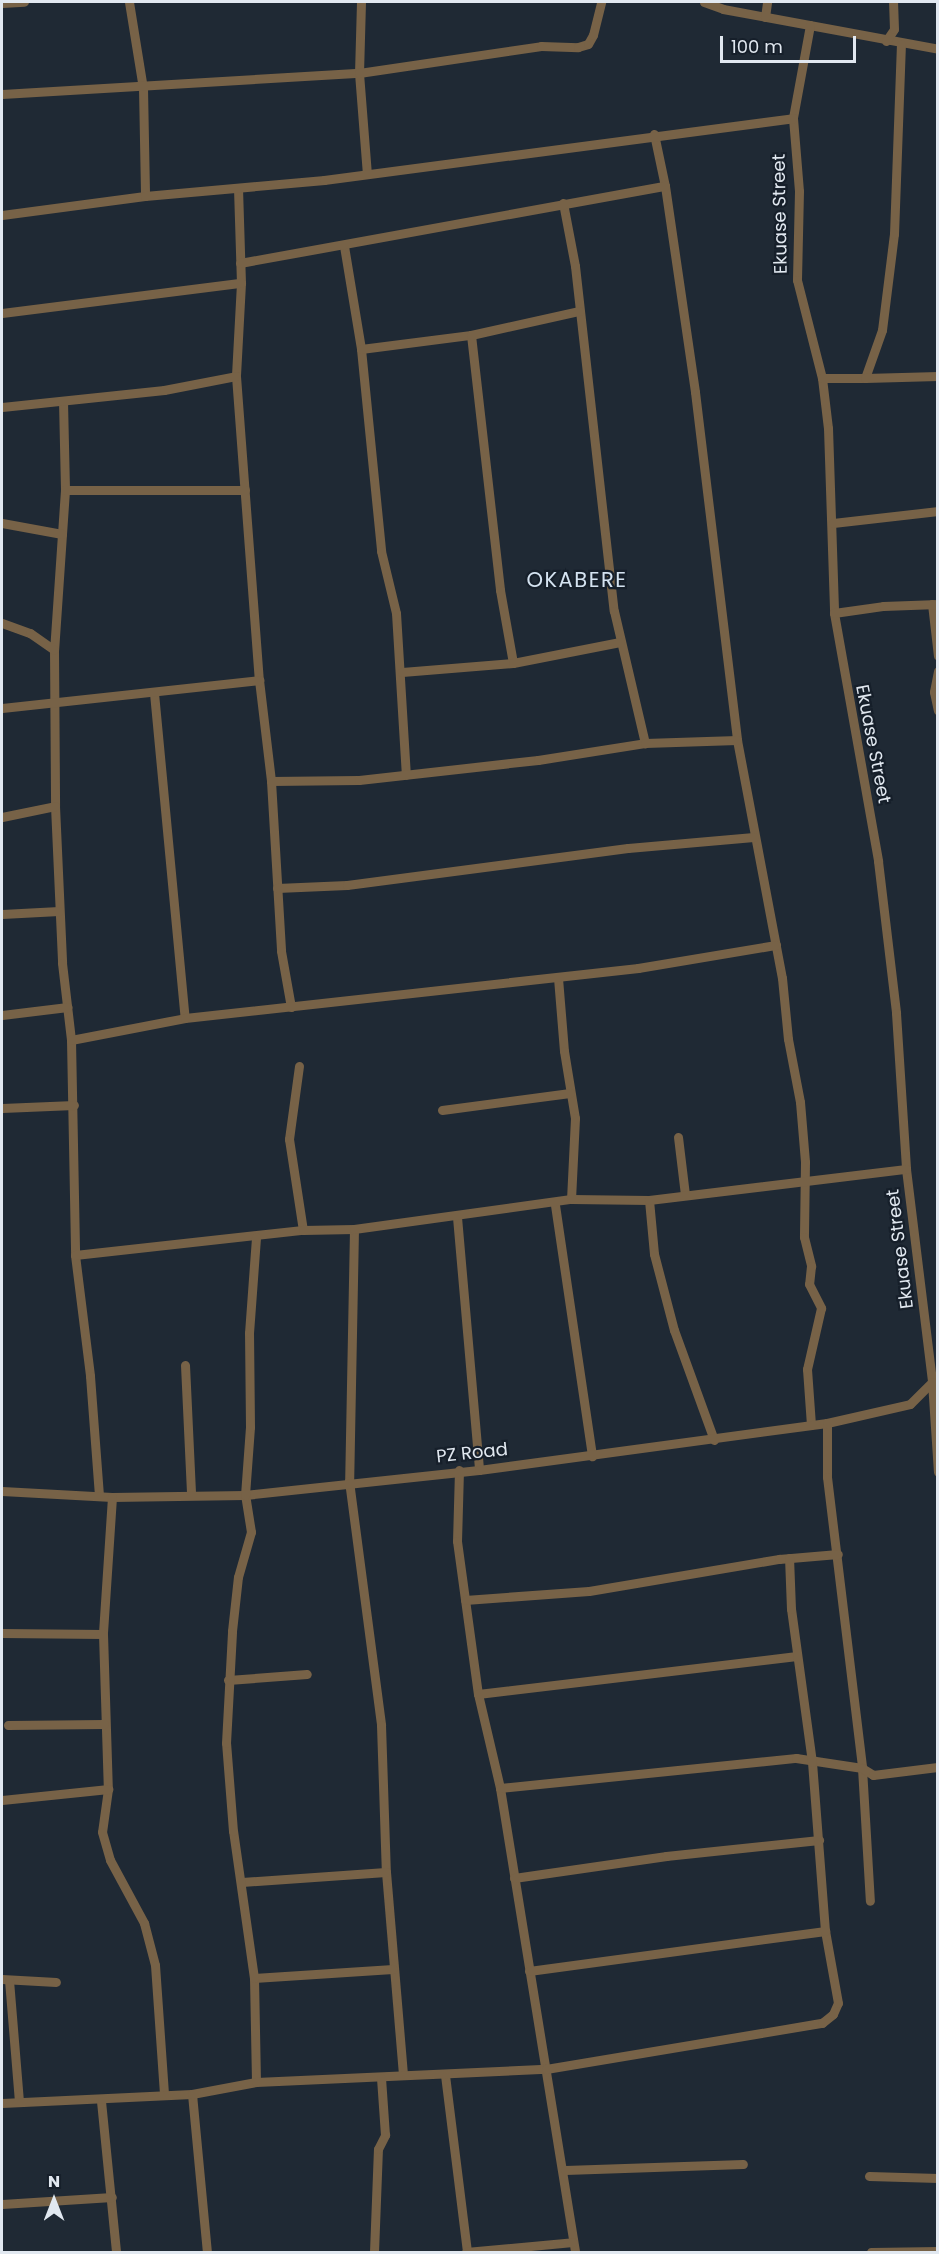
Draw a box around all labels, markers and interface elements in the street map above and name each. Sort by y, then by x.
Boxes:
scale bar [723,24,860,62]
text: 100 m [731,34,783,59]
street label: Ekuase Street [768,154,792,274]
district label: OKABERE [527,567,627,593]
street label: Ekuase Street [851,683,895,805]
street label: Ekuase Street [882,1188,918,1310]
street label: PZ Road [435,1439,509,1467]
north arrow [24,2170,84,2230]
text: N [48,2170,60,2193]

